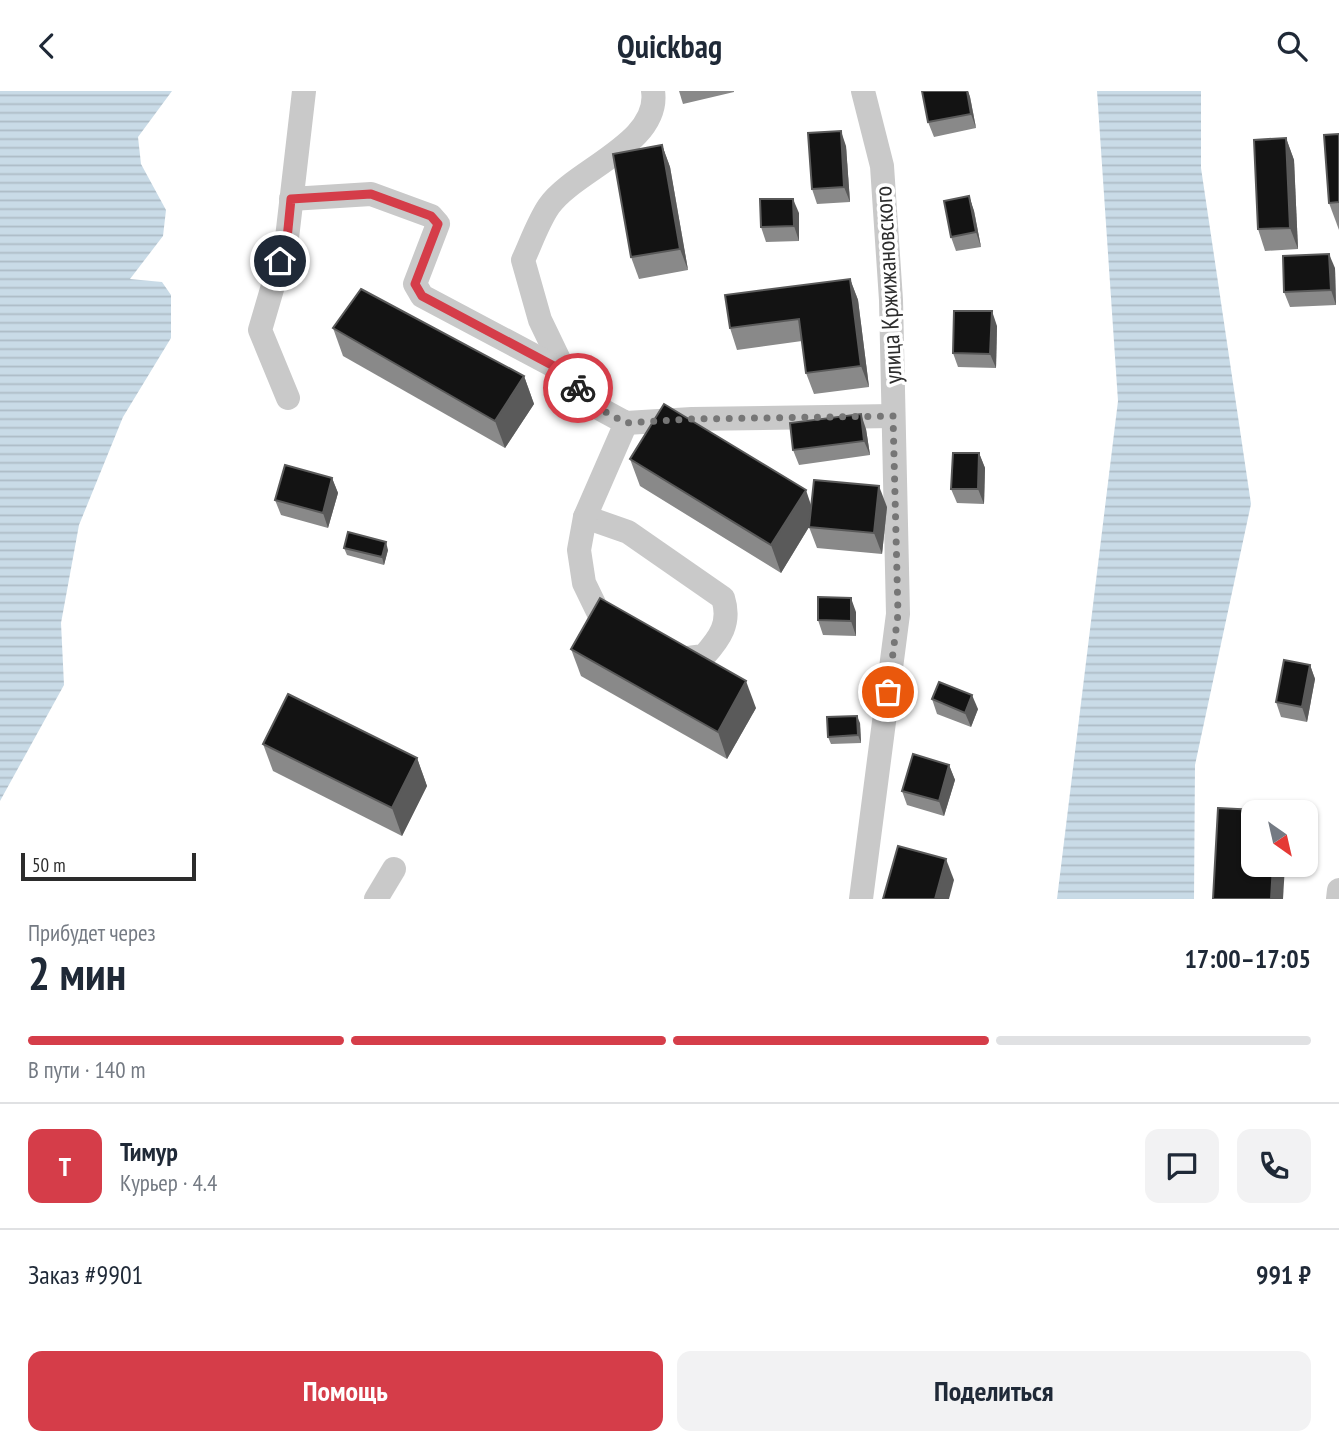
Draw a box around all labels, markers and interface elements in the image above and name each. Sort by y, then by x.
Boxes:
text: Quickbag [617,25,722,67]
icon: back [28,27,66,65]
icon: search [1273,27,1311,65]
street label: улица Кржижановского [867,185,909,385]
pin [250,231,310,291]
icon: home [261,242,299,280]
courier [543,353,613,423]
icon: bike [559,369,597,407]
pin [858,662,918,722]
icon: bag [869,673,907,711]
north arrow [1241,800,1318,877]
map controls [1241,800,1318,877]
scale bar [21,850,196,882]
text: 50 m [32,853,66,877]
text: Прибудет через [28,918,156,947]
text: 17:00–17:05 [1184,942,1311,975]
text: 2 мин [28,943,126,1003]
text: В пути · 140 m [28,1055,145,1084]
button: chat [1145,1129,1219,1203]
button: phone [1237,1129,1311,1203]
text: Тимур [120,1135,178,1168]
text: Т [59,1150,71,1183]
text: Курьер · 4.4 [120,1168,217,1197]
text: Заказ #9901 [28,1258,143,1291]
text: 991 ₽ [1256,1258,1311,1291]
button: Помощь [28,1351,663,1431]
button: Поделиться [677,1351,1311,1431]

